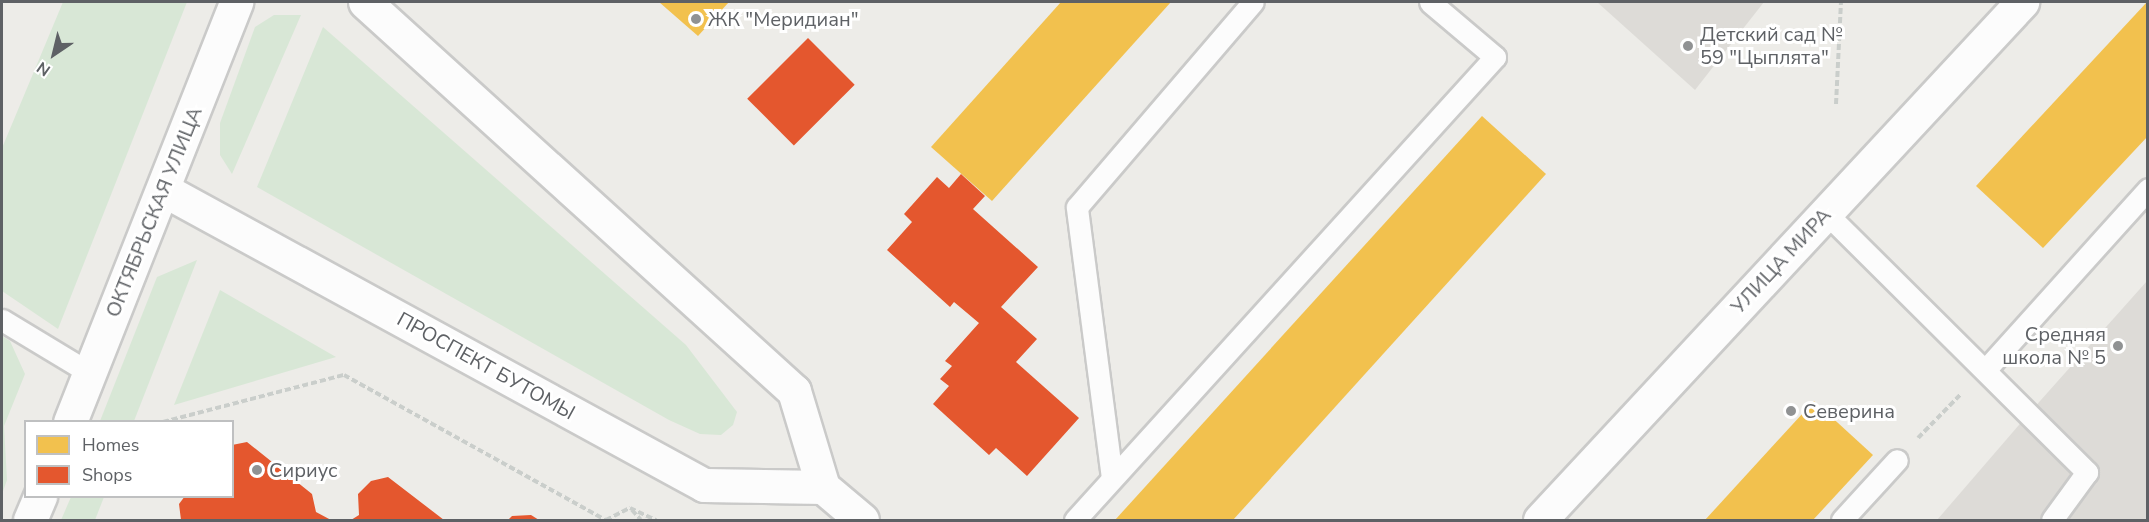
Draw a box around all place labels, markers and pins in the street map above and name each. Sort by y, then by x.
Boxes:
place label: ЖК "Меридиан" [708,7,858,31]
marker: ЖК "Меридиан" [689,12,703,26]
place label: Детский сад № 59 "Цыплята" [1700,22,1843,69]
marker: Детский сад № 59 "Цыплята" [1681,39,1695,53]
place label: Средняя школа № 5 [2002,322,2106,369]
marker: Средняя школа № 5 [2111,339,2125,353]
place label: Северина [1803,399,1895,423]
marker: Северина [1784,404,1798,418]
place label: Сириус [269,458,337,482]
marker: Сириус [250,463,264,477]

